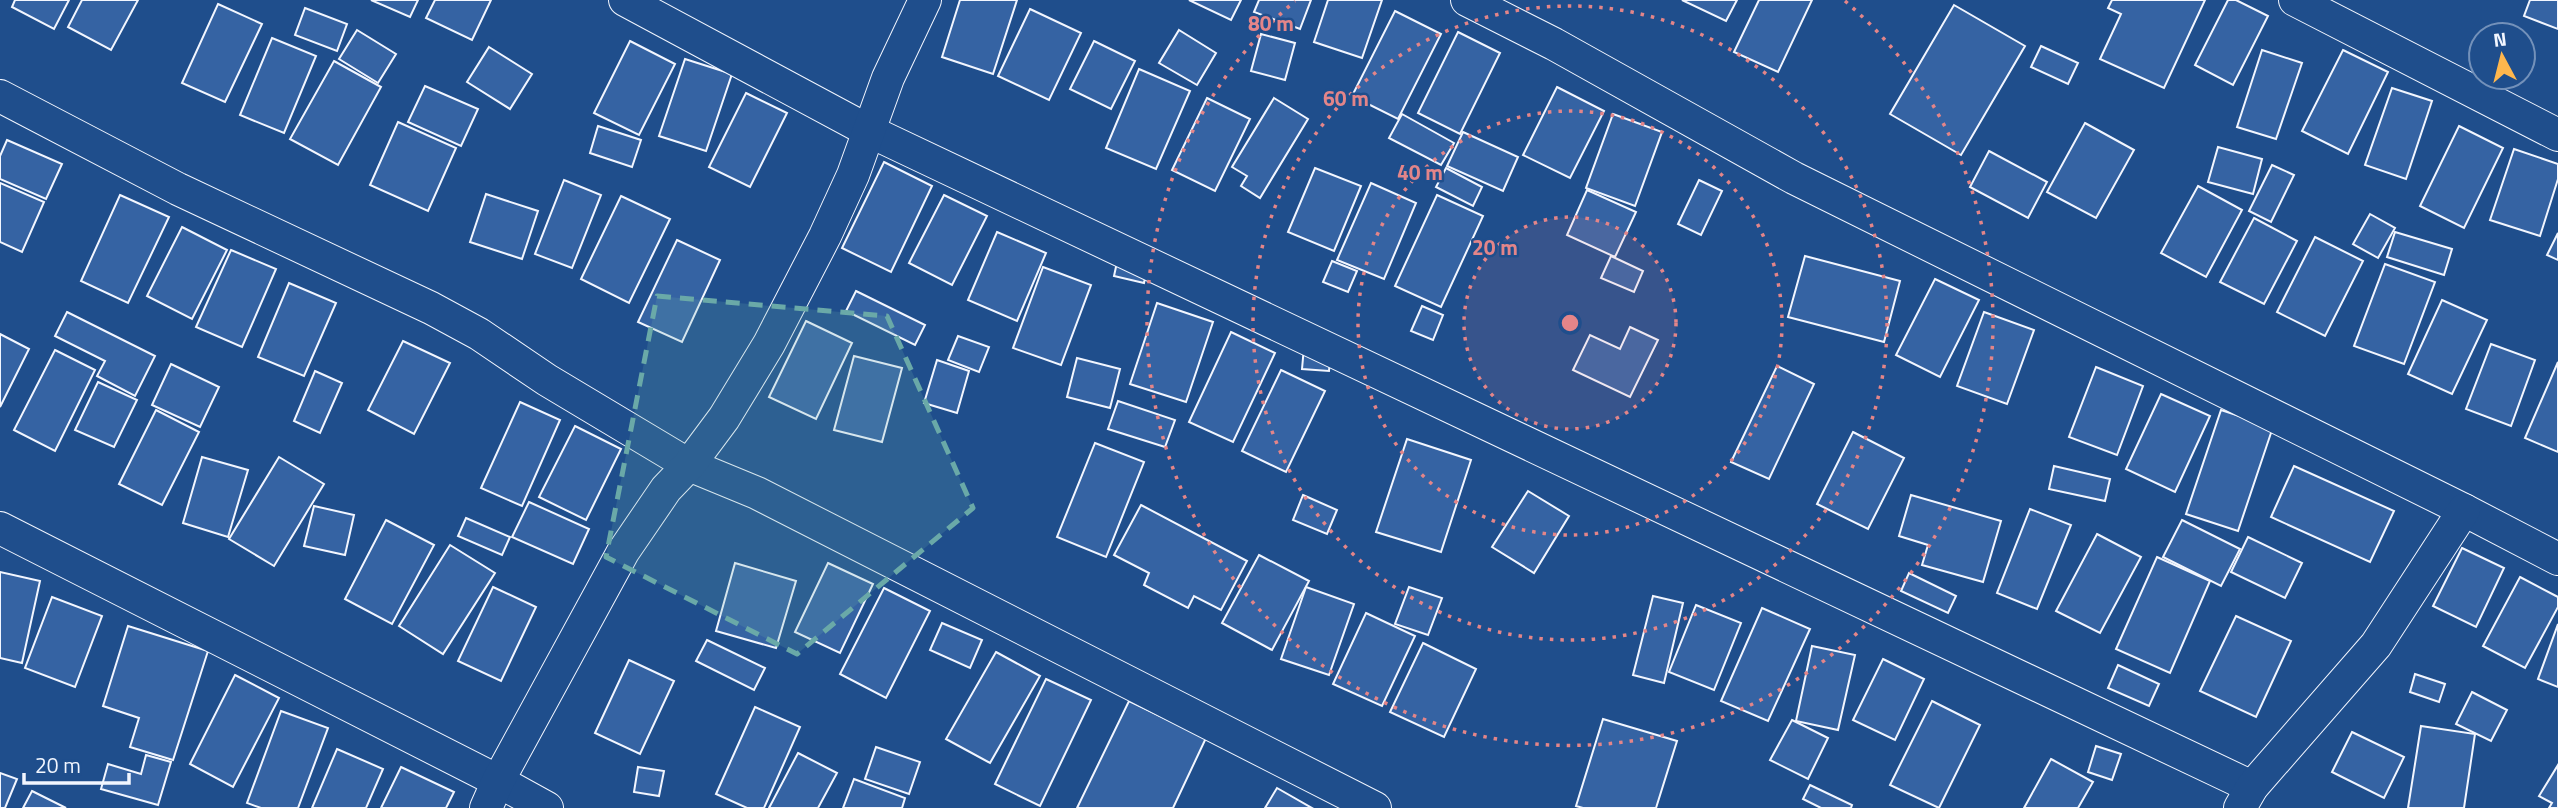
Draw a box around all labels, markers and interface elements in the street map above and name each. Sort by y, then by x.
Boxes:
text: 80 m [1248,7,1294,39]
north arrow [2467,21,2537,91]
text: N [2492,23,2508,54]
text: 60 m [1323,82,1369,114]
text: 40 m [1397,156,1443,188]
text: 20 m [1472,231,1518,263]
centre of rings [1558,311,1582,335]
scale bar [24,742,130,786]
text: 20 m [35,749,81,781]

